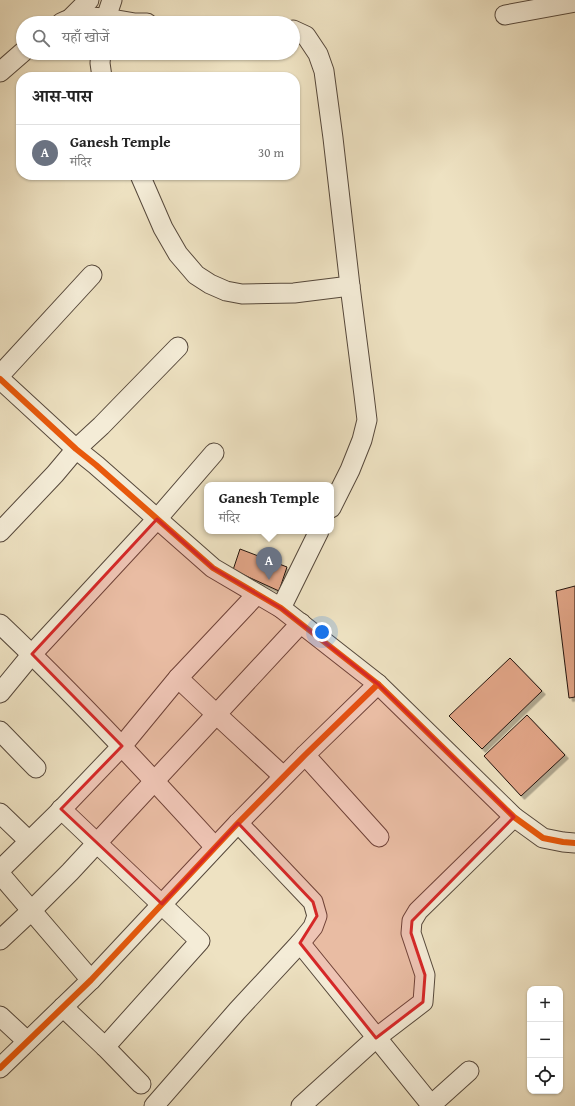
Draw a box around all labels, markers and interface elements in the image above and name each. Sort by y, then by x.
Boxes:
search box [16,16,300,60]
text: यहाँ खोजें [62,26,109,47]
icon: search [30,27,52,49]
text: आस-पास [32,83,92,108]
text: Ganesh Temple [70,131,171,152]
text: A [41,143,49,162]
text: 30 m [258,143,284,162]
text: मंदिर [70,152,91,171]
popup [204,482,334,534]
text: Ganesh Temple [219,487,319,508]
text: मंदिर [219,508,240,527]
pin: A [256,547,282,580]
your location [312,622,332,642]
map controls [527,986,563,1094]
button: + [527,986,563,1022]
button: − [527,1022,563,1058]
button: locate [527,1058,563,1094]

